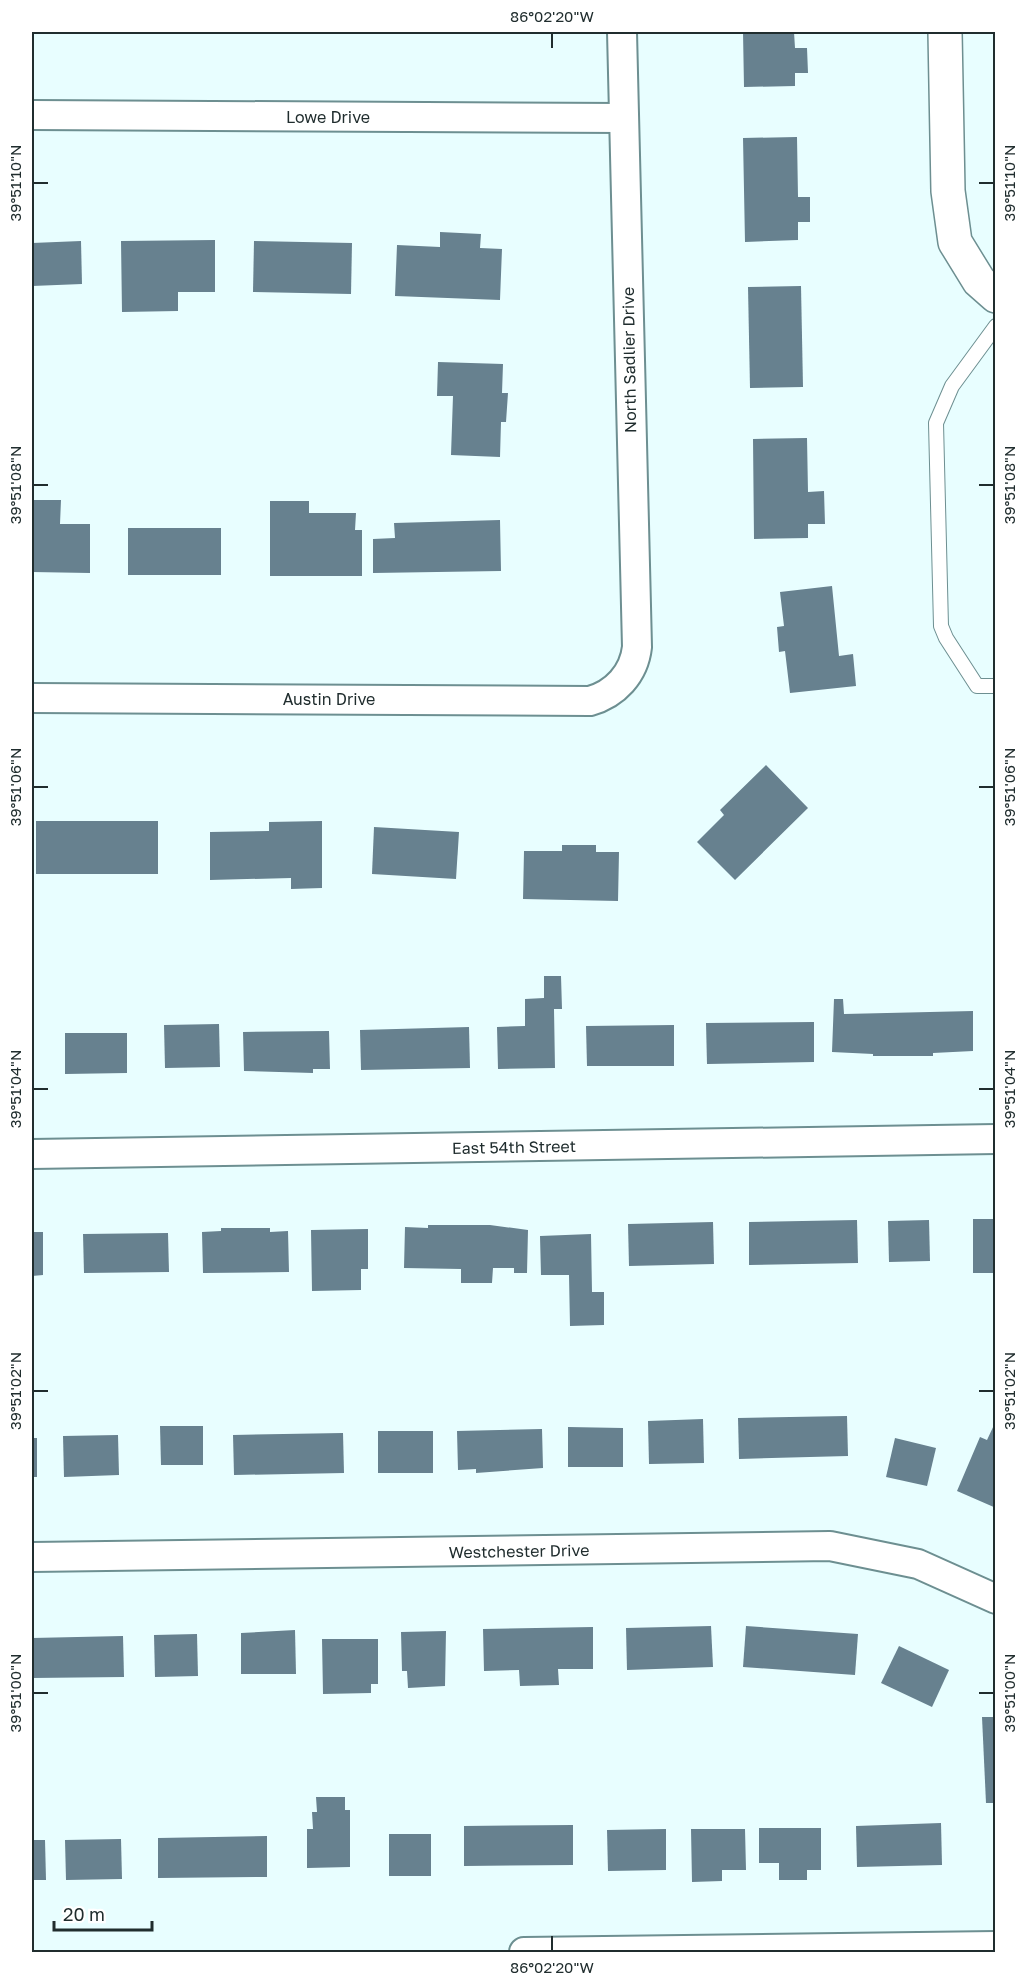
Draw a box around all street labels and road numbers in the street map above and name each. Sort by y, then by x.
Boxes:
street label: Lowe Drive [286,107,370,127]
street label: North Sadlier Drive [618,287,640,433]
street label: Austin Drive [283,689,375,709]
street label: East 54th Street [452,1136,576,1158]
street label: Westchester Drive [448,1540,590,1562]

